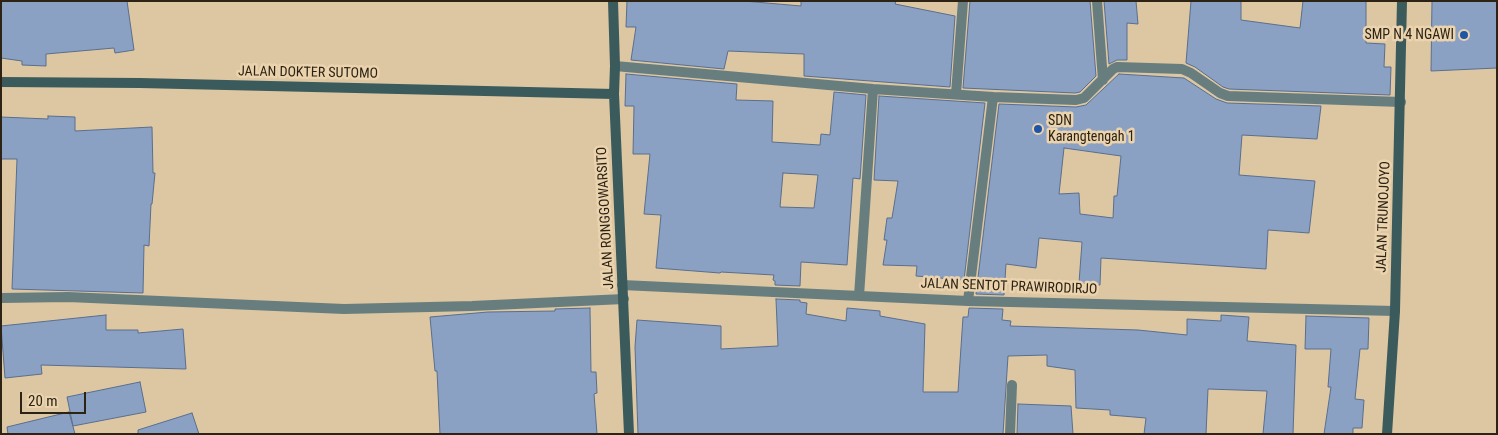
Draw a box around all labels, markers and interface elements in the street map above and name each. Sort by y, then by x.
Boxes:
place label: SMP N 4 NGAWI [1364,27,1454,43]
marker: SMP N 4 NGAWI [1458,29,1470,41]
street label: JALAN DOKTER SUTOMO [238,63,378,83]
place label: SDN Karangtengah 1 [1048,113,1135,146]
marker: SDN Karangtengah 1 [1032,123,1044,135]
street label: JALAN RONGGOWARSITO [594,146,618,290]
street label: JALAN TRUNOJOYO [1374,161,1394,273]
street label: JALAN SENTOT PRAWIRODIRJO [920,276,1098,298]
scale bar [22,382,89,414]
text: 20 m [28,392,58,410]

